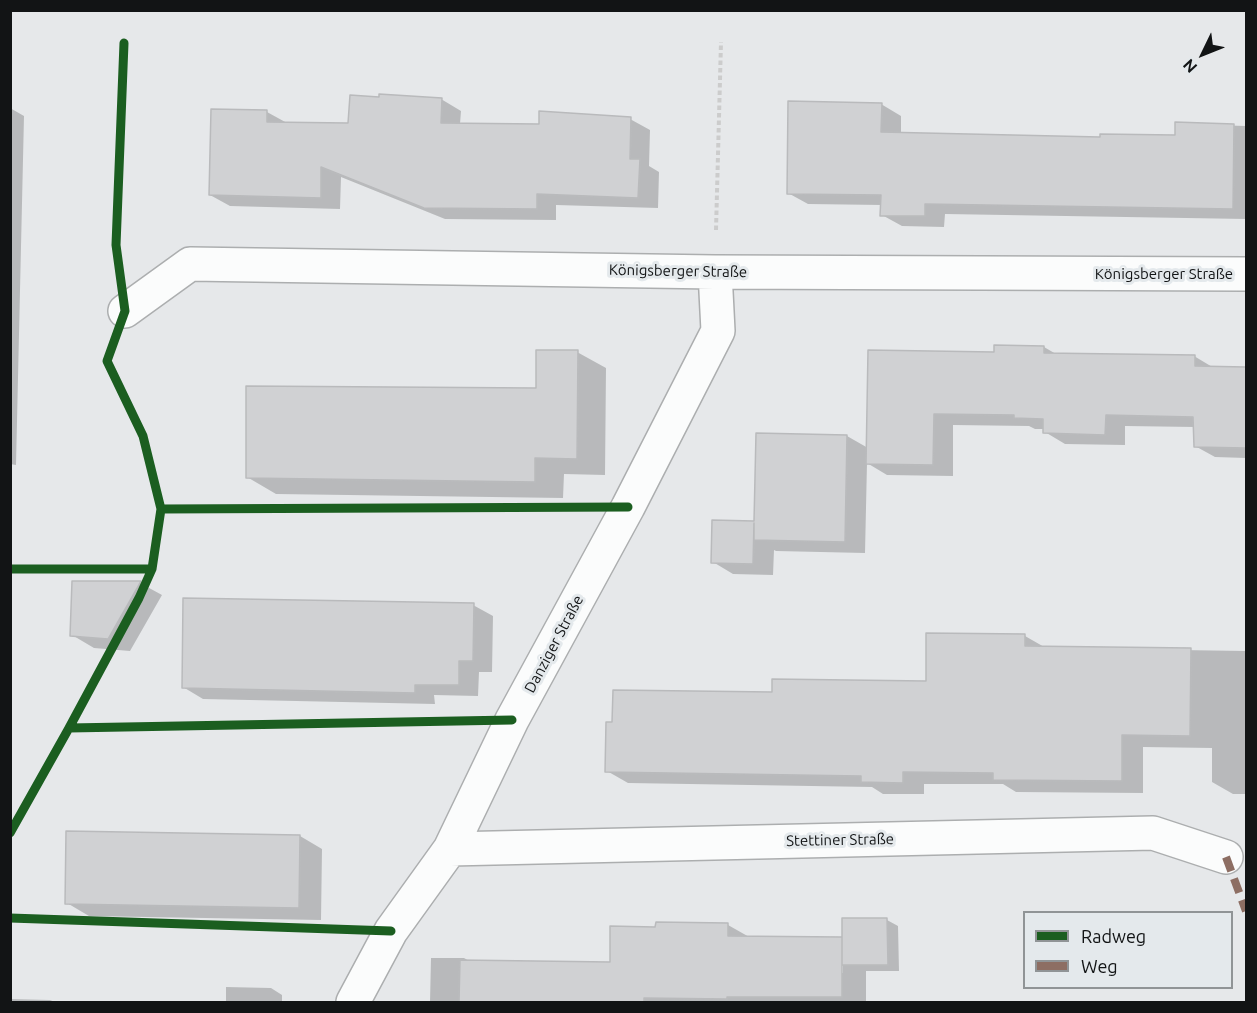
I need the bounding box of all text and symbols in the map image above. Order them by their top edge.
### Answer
north arrow [1173,24,1233,84]
text: N [1179,56,1200,77]
street label: Königsberger Straße [609,261,747,281]
street label: Königsberger Straße [1095,265,1233,283]
street label: Danziger Straße [521,592,587,696]
street label: Stettiner Straße [786,830,894,850]
legend [1023,911,1233,989]
text: Radweg [1081,926,1146,946]
text: Weg [1081,956,1118,976]

